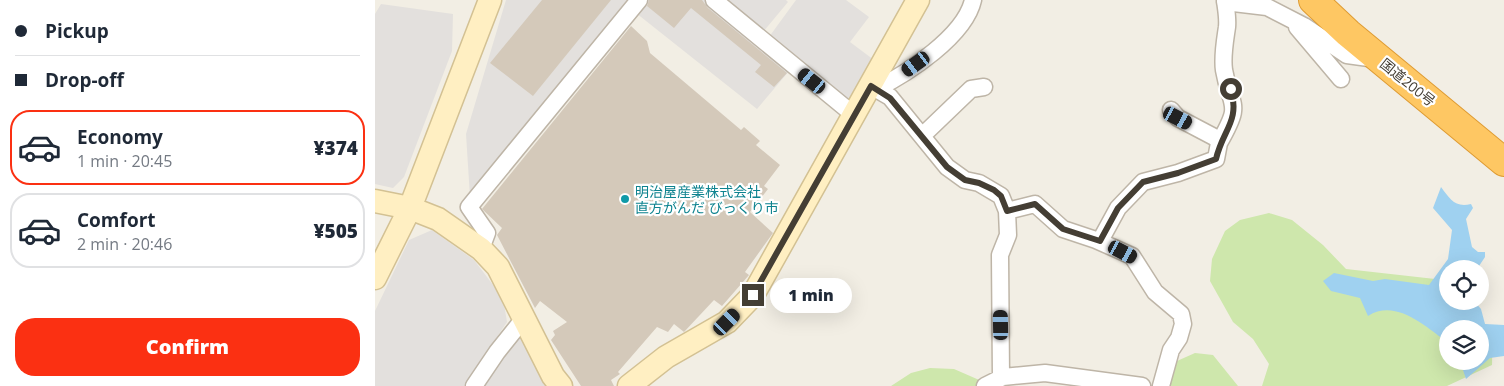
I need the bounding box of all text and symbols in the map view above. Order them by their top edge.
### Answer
text: Pickup [45,18,109,44]
car [899,49,932,79]
street label: 国道200号 [1376,54,1440,110]
car [795,66,828,96]
text: Drop-off [45,67,124,93]
route start [1220,78,1242,100]
car [1161,104,1194,132]
text: Economy [77,124,163,150]
icon: car [17,125,62,170]
text: ¥374 [313,135,358,161]
text: 1 min · 20:45 [77,150,172,172]
place label: 明治屋産業株式会社 直方がんだ びっくり市 [635,182,779,217]
marker: 明治屋産業株式会社 直方がんだ びっくり市 [619,193,631,205]
text: Comfort [77,207,156,233]
icon: car [17,208,62,253]
text: ¥505 [313,218,358,244]
text: 2 min · 20:46 [77,233,172,255]
car [1106,238,1139,266]
map controls [1439,260,1489,370]
button: locate [1439,260,1489,310]
callout: 1 min [771,278,853,312]
route end [742,284,764,306]
text: 1 min [788,284,834,306]
car [711,306,742,338]
car [993,310,1008,340]
button: Confirm [15,318,360,376]
button: layers [1439,320,1489,370]

